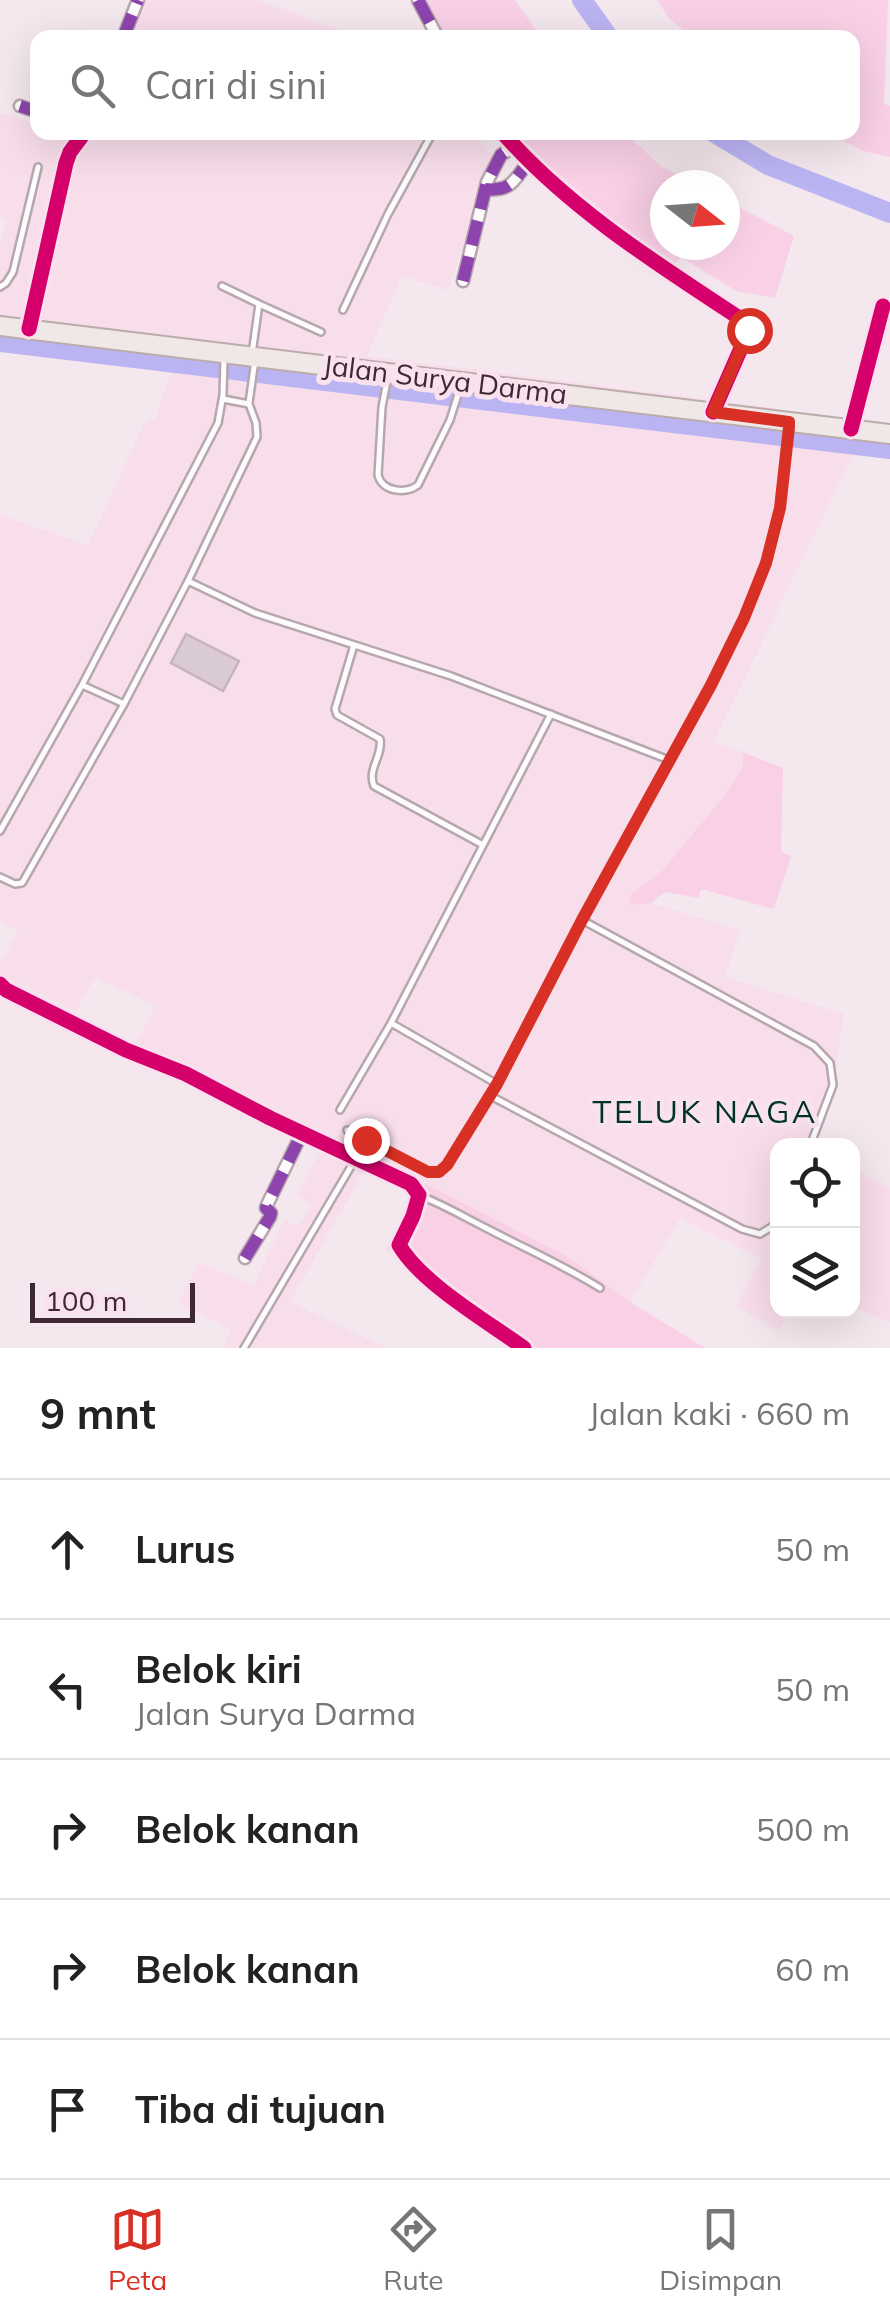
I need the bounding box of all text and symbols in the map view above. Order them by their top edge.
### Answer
search box [30,30,860,140]
icon: search [65,58,120,113]
text: Cari di sini [145,61,327,109]
north arrow [650,170,740,260]
route start [727,308,773,354]
street label: Jalan Surya Darma [321,347,569,411]
district label: TELUK NAGA [592,1091,818,1131]
route end [344,1118,390,1164]
map controls [770,1138,860,1318]
button: locate [770,1138,860,1228]
button: layers [770,1228,860,1318]
scale bar [30,1278,195,1322]
text: 100 m [45,1283,127,1318]
text: 9 mnt [40,1387,156,1440]
text: Jalan kaki · 660 m [589,1393,850,1433]
icon: ahead [40,1522,95,1577]
text: Lurus [135,1525,235,1573]
text: 50 m [775,1529,850,1569]
text: Belok kiri [135,1645,302,1693]
icon: left [40,1662,95,1717]
text: 50 m [775,1669,850,1709]
text: Jalan Surya Darma [135,1693,416,1733]
icon: right [40,1802,95,1857]
text: Belok kanan [135,1805,360,1853]
text: 500 m [756,1809,850,1849]
icon: right [40,1942,95,1997]
text: Belok kanan [135,1945,360,1993]
text: 60 m [775,1949,850,1989]
icon: arrive [40,2082,95,2137]
text: Tiba di tujuan [135,2085,386,2133]
tab: Peta [108,2202,167,2297]
tab: Rute [383,2202,444,2297]
tab: Disimpan [659,2202,782,2297]

